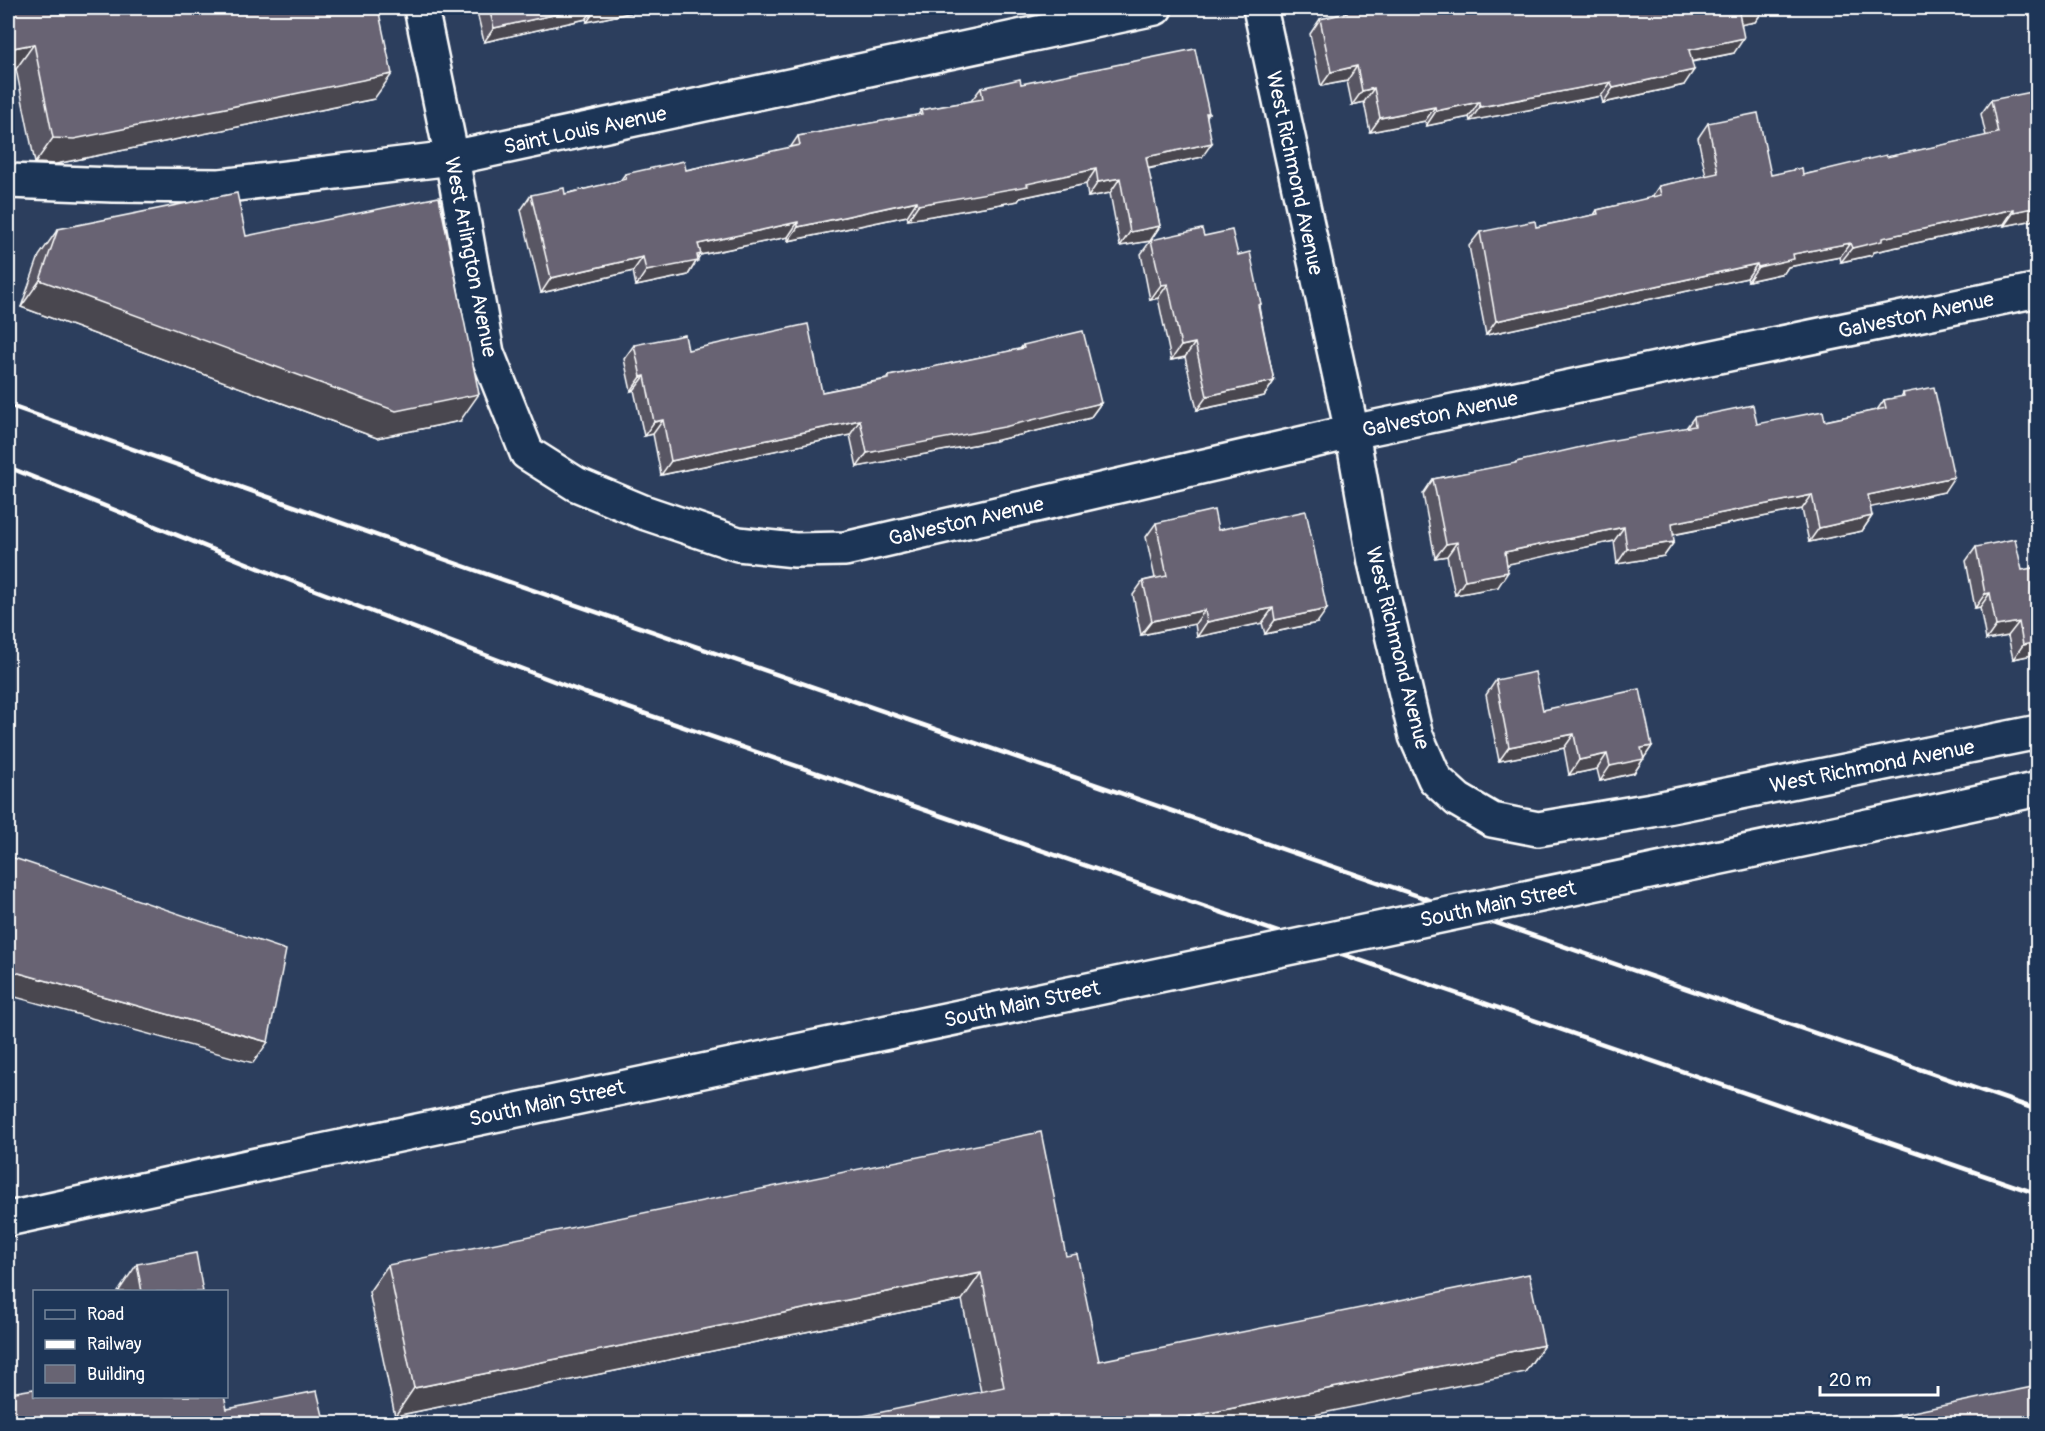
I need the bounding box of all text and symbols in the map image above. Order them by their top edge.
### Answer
street label: West Richmond Avenue [1260,69,1329,278]
street label: Saint Louis Avenue [501,100,670,161]
street label: West Arlington Avenue [438,155,503,360]
street label: Galveston Avenue [1836,286,1997,345]
street label: Galveston Avenue [1360,385,1521,444]
street label: Galveston Avenue [886,490,1047,552]
street label: West Richmond Avenue [1359,544,1436,753]
street label: West Richmond Avenue [1767,733,1977,800]
street label: South Main Street [1418,875,1579,934]
street label: South Main Street [942,975,1103,1034]
street label: South Main Street [467,1074,628,1133]
legend [33,1290,228,1398]
text: Road [87,1303,124,1326]
text: Railway [87,1333,142,1356]
scale bar [1820,1359,1938,1397]
text: Building [87,1363,145,1386]
text: 20 m [1829,1369,1871,1392]

